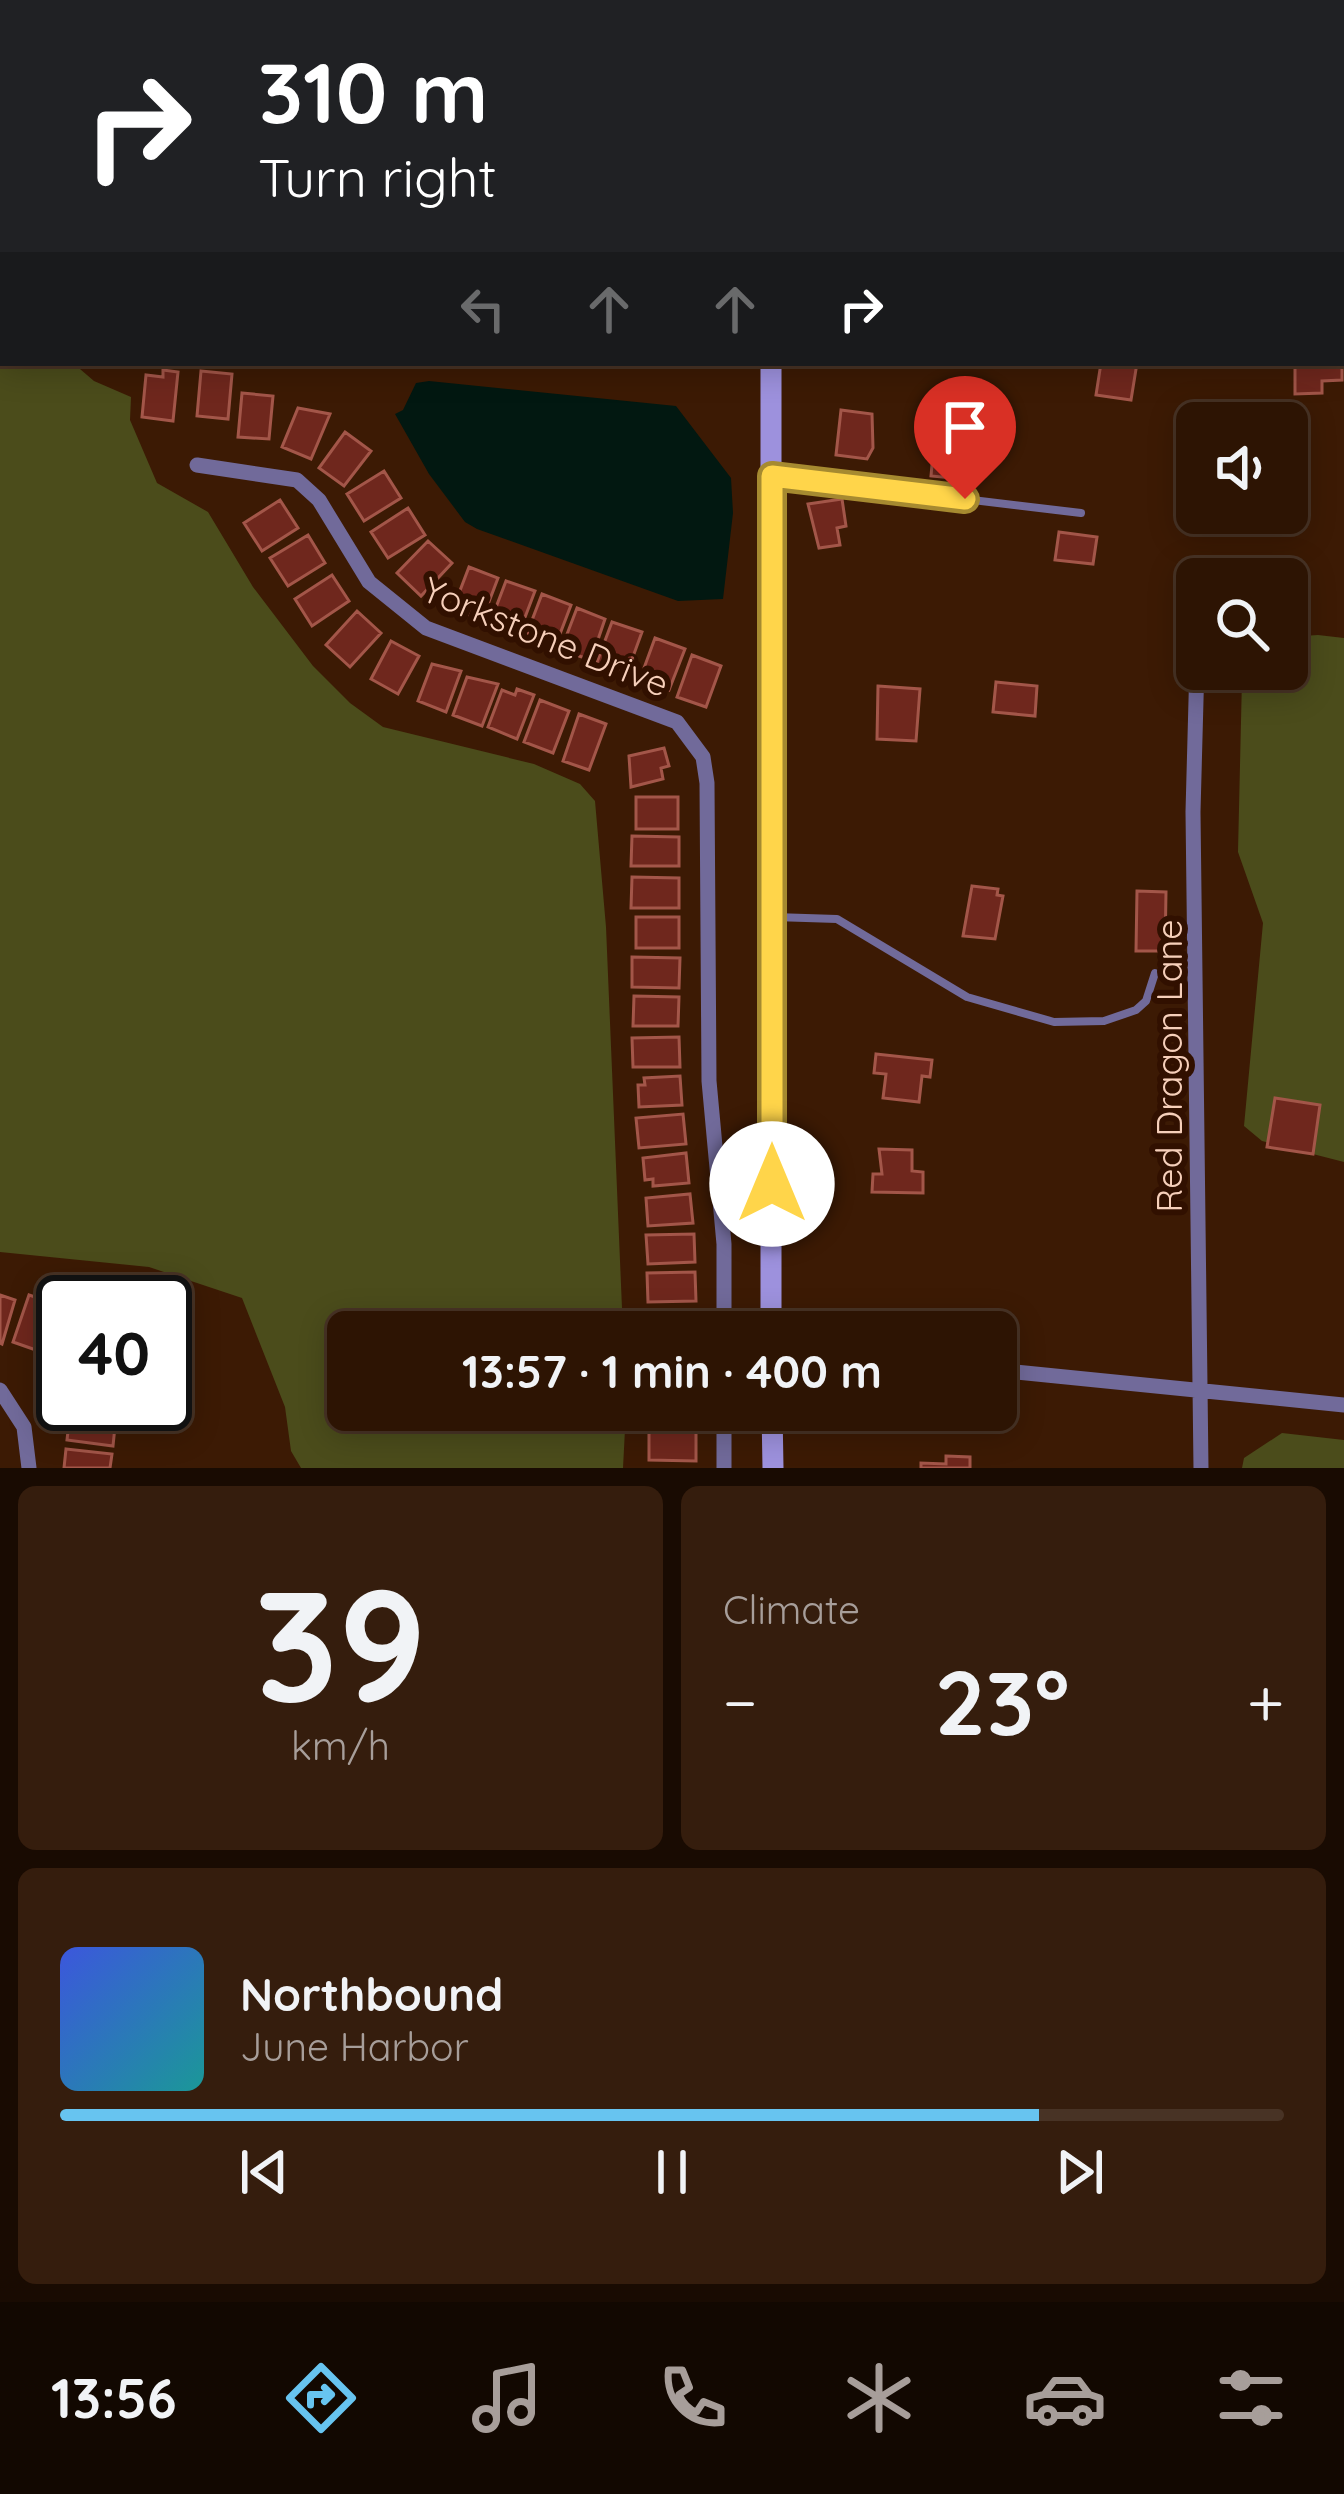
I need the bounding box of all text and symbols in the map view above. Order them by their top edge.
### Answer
text: 310 m [258,39,488,144]
icon: right [60,48,216,204]
text: Turn right [258,143,497,211]
icon: left [450,276,516,342]
icon: ahead [576,276,642,342]
icon: ahead [702,276,768,342]
icon: right [828,276,894,342]
pin [914,376,1016,499]
icon: arrive [932,394,998,460]
map controls [1176,402,1308,690]
button: sound [1176,402,1308,534]
button: search [1176,558,1308,690]
street label: Yorkstone Drive [416,566,676,706]
street label: Red Dragon Lane [1146,919,1191,1213]
position arrow [709,1121,835,1247]
speed limit sign: 40 [36,1275,192,1431]
text: 13:57 · 1 min · 400 m [462,1343,882,1399]
text: 39 [254,1545,427,1740]
text: Climate [723,1585,860,1634]
text: 23° [935,1645,1070,1758]
text: − [723,1660,757,1743]
text: + [1247,1660,1284,1743]
text: km/h [291,1721,390,1770]
text: Northbound [240,1966,503,2022]
text: June Harbor [240,2022,469,2071]
icon: previous [231,2139,297,2205]
icon: pause [639,2139,705,2205]
icon: next [1047,2139,1113,2205]
icon: directions [279,2356,363,2440]
icon: music [465,2356,549,2440]
icon: phone [651,2356,735,2440]
icon: climate [837,2356,921,2440]
icon: car [1023,2356,1107,2440]
icon: filters [1209,2356,1293,2440]
text: 13:56 [51,2364,177,2432]

